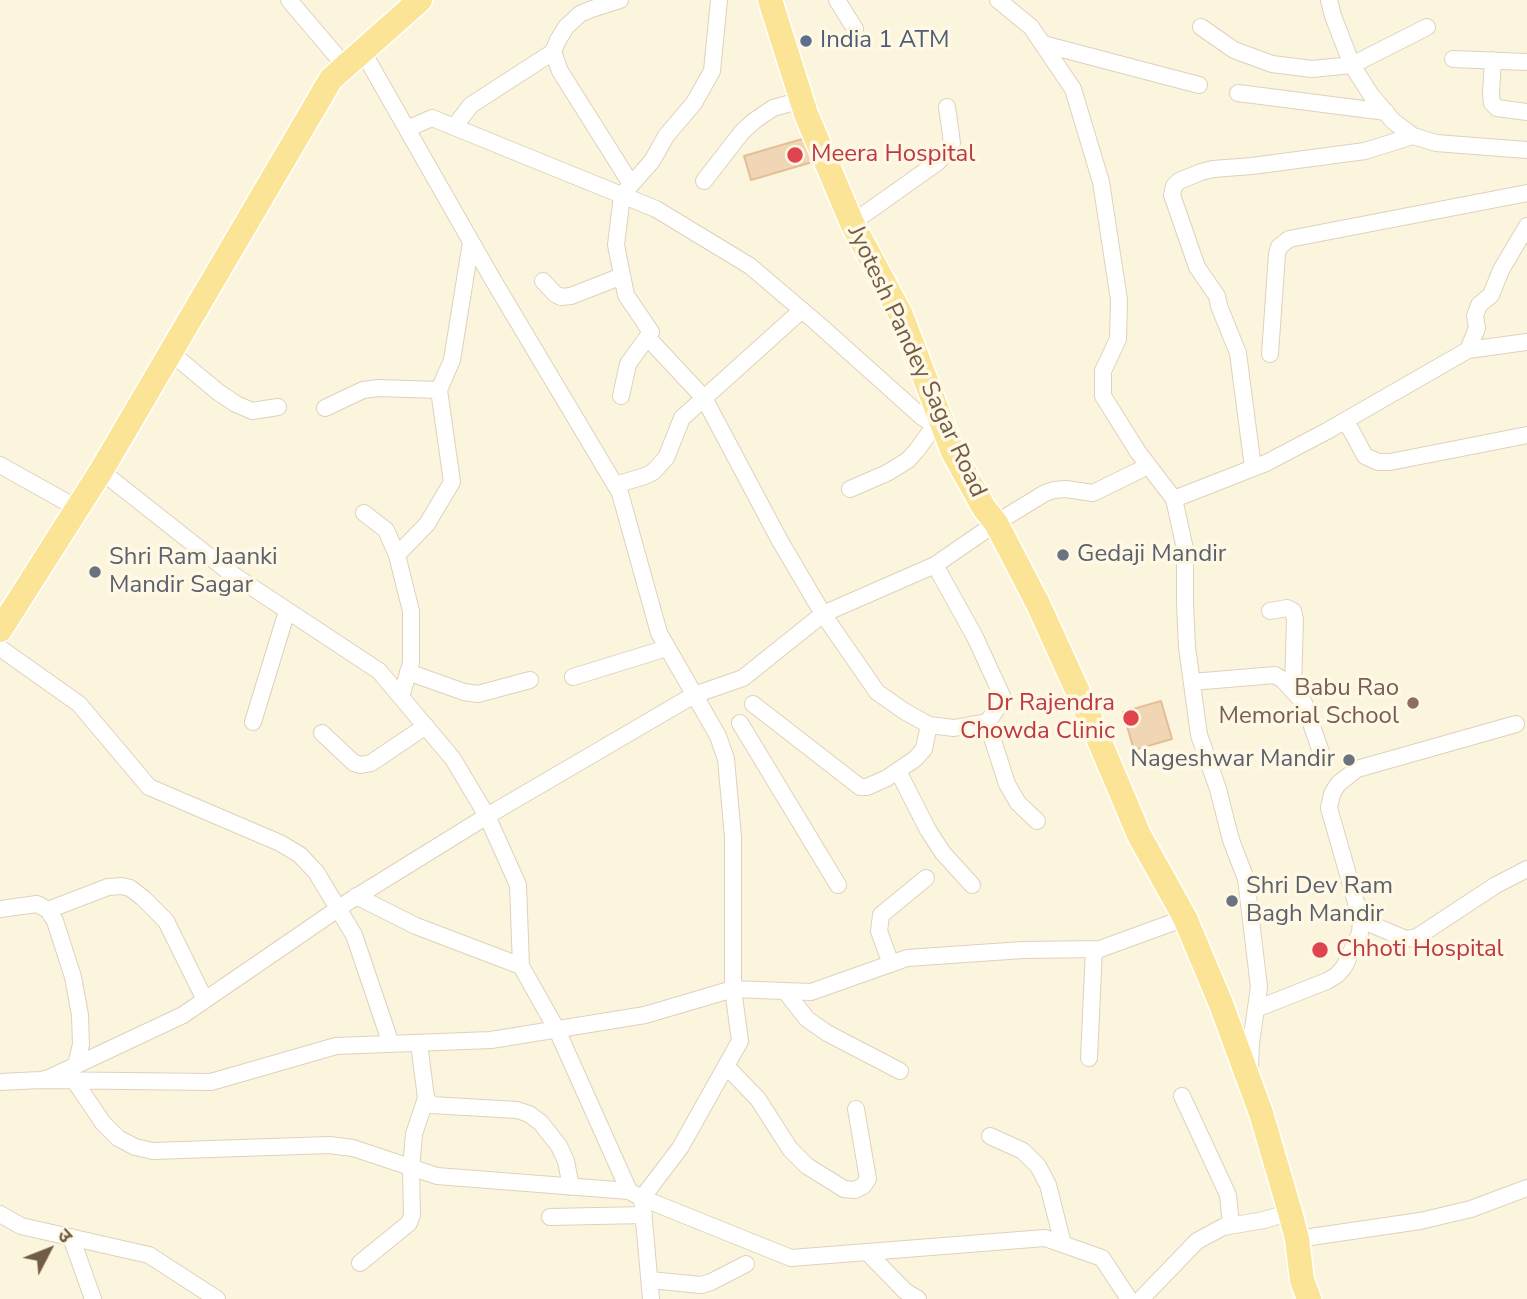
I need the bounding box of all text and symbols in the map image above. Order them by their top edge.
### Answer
place label: India 1 ATM [820,27,949,55]
marker: India 1 ATM [798,33,814,49]
place label: Meera Hospital [811,141,975,169]
marker: Meera Hospital [785,145,805,165]
street label: Jyotesh Pandey Sagar Road [840,222,992,502]
place label: Gedaji Mandir [1077,541,1226,569]
place label: Shri Ram Jaanki Mandir Sagar [109,544,278,600]
marker: Gedaji Mandir [1055,547,1071,563]
marker: Shri Ram Jaanki Mandir Sagar [87,564,103,580]
place label: Babu Rao Memorial School [1218,675,1399,731]
place label: Dr Rajendra Chowda Clinic [960,690,1115,746]
marker: Babu Rao Memorial School [1405,695,1421,711]
marker: Dr Rajendra Chowda Clinic [1121,708,1141,728]
place label: Nageshwar Mandir [1130,746,1335,774]
marker: Nageshwar Mandir [1341,752,1357,768]
place label: Shri Dev Ram Bagh Mandir [1246,873,1393,929]
marker: Shri Dev Ram Bagh Mandir [1224,893,1240,909]
place label: Chhoti Hospital [1336,936,1504,964]
marker: Chhoti Hospital [1310,940,1330,960]
north arrow [14,1215,84,1285]
text: उ [51,1223,78,1249]

